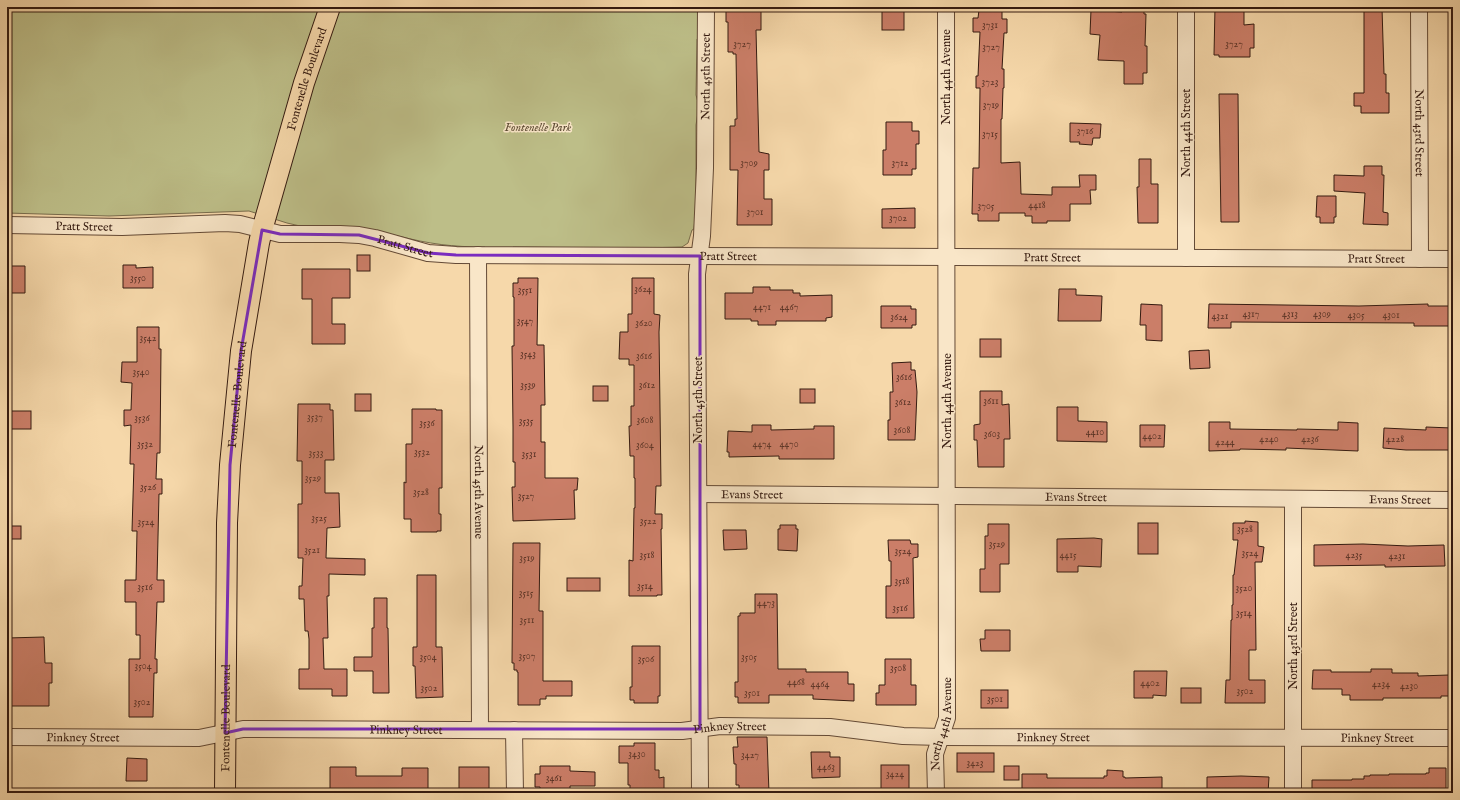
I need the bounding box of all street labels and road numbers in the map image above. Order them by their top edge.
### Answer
street label: Fontenelle Boulevard [283,25,330,132]
street label: North 44th Avenue [939,29,954,125]
street label: North 45th Street [698,33,713,120]
street label: North 44th Street [1179,89,1194,177]
street label: North 43rd Street [1412,89,1427,177]
street label: Pratt Street [55,218,113,234]
street label: Pratt Street [376,232,433,261]
street label: Pratt Street [700,248,757,264]
street label: Pratt Street [1024,250,1081,265]
street label: Pratt Street [1348,251,1405,266]
street label: Fontenelle Boulevard [224,339,250,448]
street label: North 44th Avenue [940,353,955,449]
street label: North 45th Street [691,356,706,444]
street label: North 45th Avenue [471,445,487,540]
street label: Evans Street [721,487,783,502]
street label: Evans Street [1045,489,1107,505]
street label: Evans Street [1369,492,1431,507]
street label: North 43rd Street [1286,602,1301,690]
street label: Fontenelle Boulevard [218,664,233,772]
street label: North 44th Avenue [927,677,955,771]
street label: Pinkney Street [692,718,766,737]
street label: Pinkney Street [369,722,443,737]
street label: Pinkney Street [46,730,120,745]
street label: Pinkney Street [1017,730,1090,745]
street label: Pinkney Street [1341,730,1414,745]

